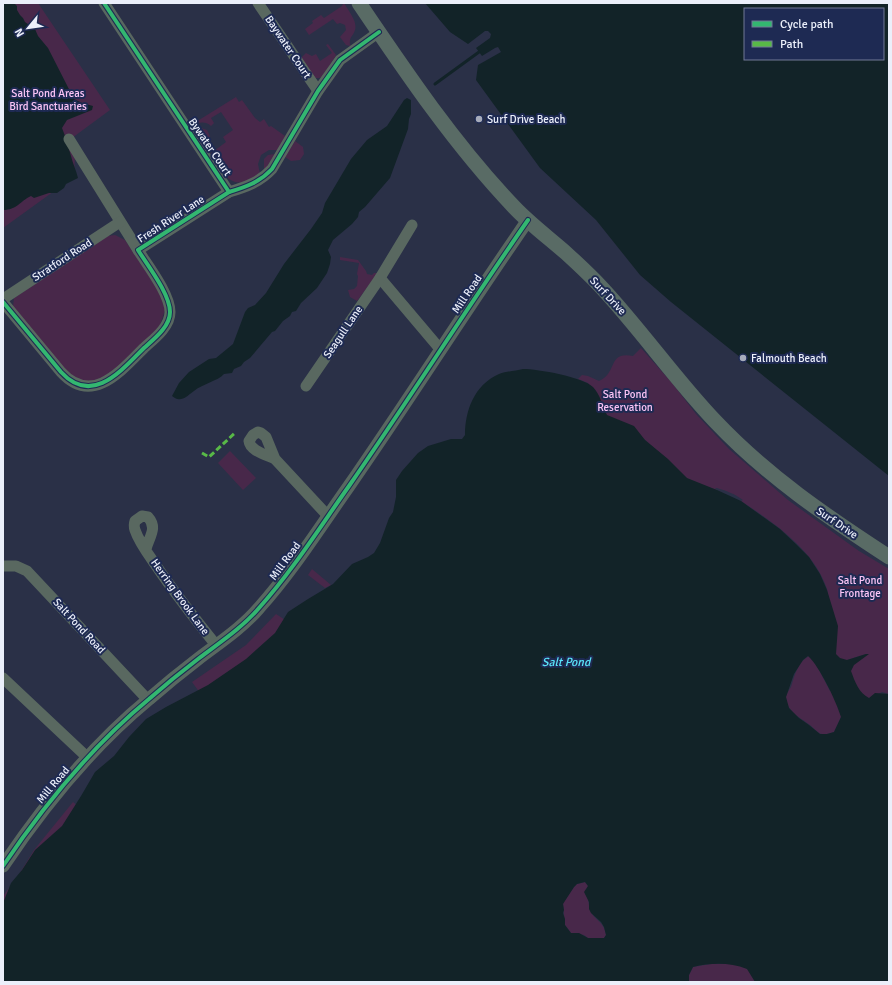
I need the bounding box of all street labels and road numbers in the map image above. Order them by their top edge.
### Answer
street label: Baywater Court [262,13,314,81]
street label: Bywater Court [186,116,234,179]
street label: Fresh River Lane [135,193,207,245]
street label: Stratford Road [30,236,94,284]
street label: Mill Road [449,272,485,316]
street label: Surf Drive [587,274,629,318]
street label: Seagull Lane [321,303,365,361]
street label: Surf Drive [814,504,860,542]
street label: Mill Road [267,539,303,583]
street label: Herring Brook Lane [148,556,212,638]
street label: Salt Pond Road [50,596,108,656]
street label: Mill Road [34,764,72,806]

